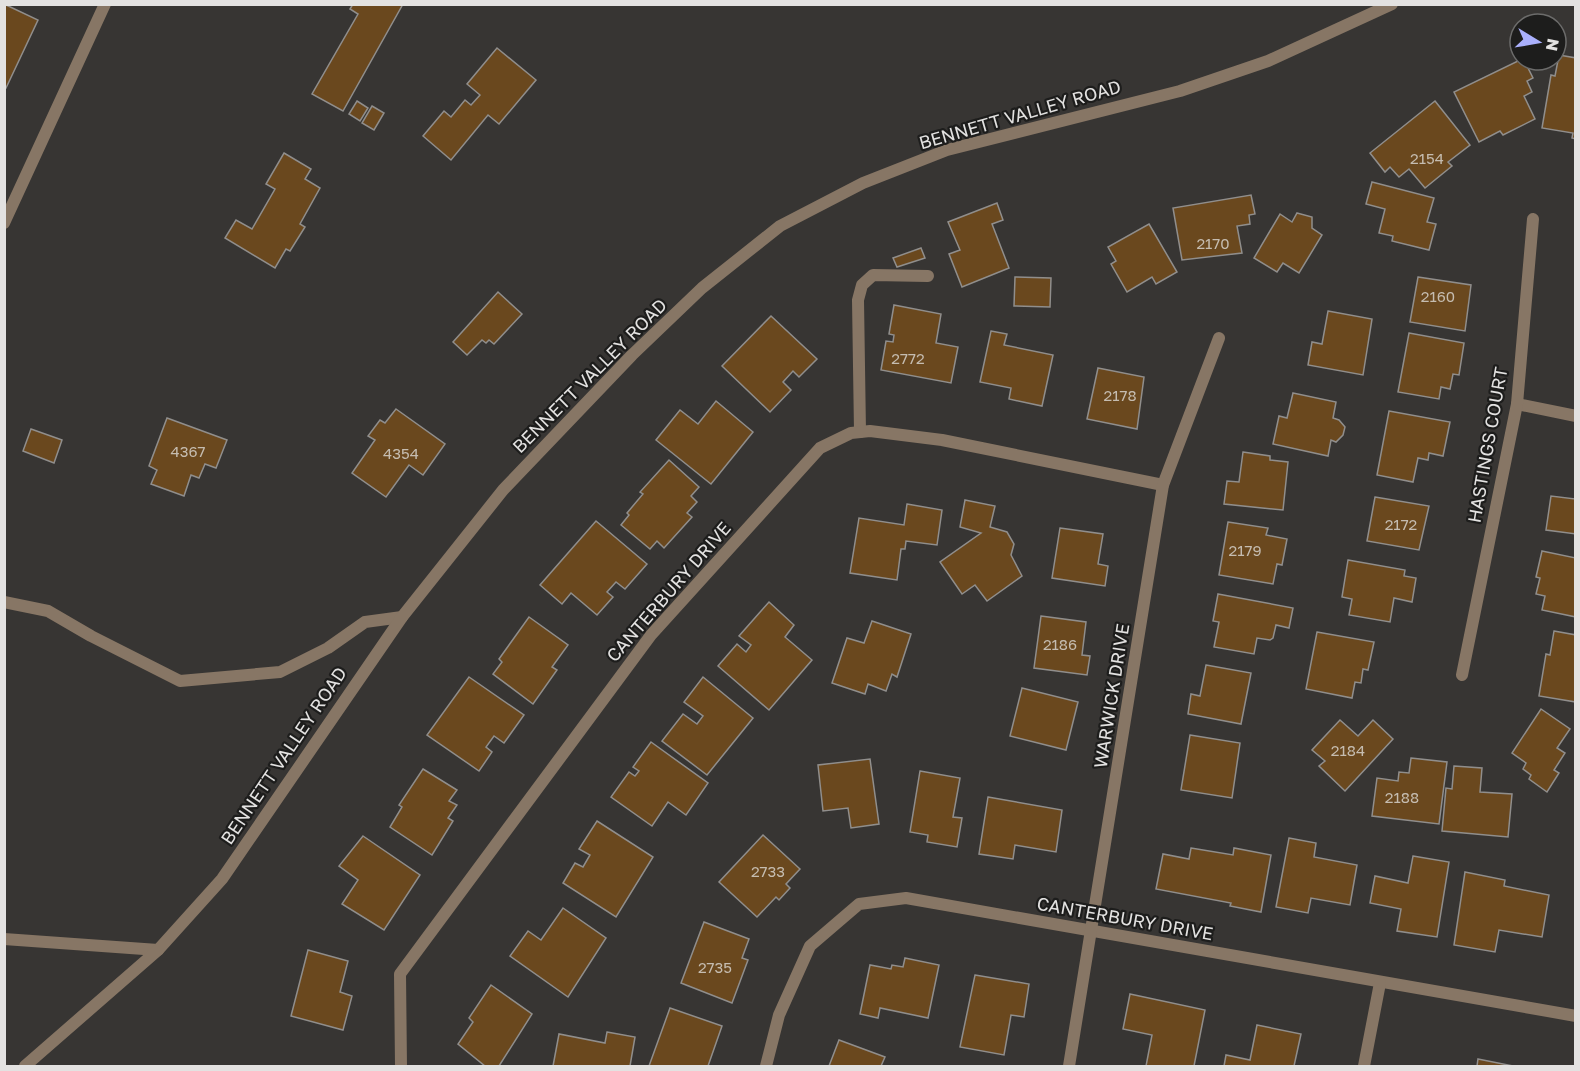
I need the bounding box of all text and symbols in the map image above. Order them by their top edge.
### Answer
north arrow [1508,12,1568,72]
text: N [1542,37,1564,53]
street label: BENNETT VALLEY ROAD [916,75,1123,153]
house number: 2154 [1410,149,1444,167]
house number: 2170 [1196,234,1230,252]
house number: 2160 [1421,287,1455,305]
street label: BENNETT VALLEY ROAD [508,294,671,457]
house number: 2772 [891,349,925,367]
street label: HASTINGS COURT [1462,365,1512,525]
house number: 2178 [1103,386,1137,404]
house number: 4367 [171,442,206,460]
house number: 4354 [383,444,419,462]
house number: 2172 [1385,515,1417,533]
street label: CANTERBURY DRIVE [601,517,735,666]
house number: 2179 [1228,541,1262,559]
street label: WARWICK DRIVE [1089,622,1133,770]
house number: 2186 [1043,635,1077,653]
street label: BENNETT VALLEY ROAD [216,663,351,848]
house number: 2184 [1331,741,1365,759]
house number: 2188 [1385,788,1419,806]
house number: 2733 [751,862,785,880]
street label: CANTERBURY DRIVE [1035,892,1215,944]
house number: 2735 [698,958,732,976]

